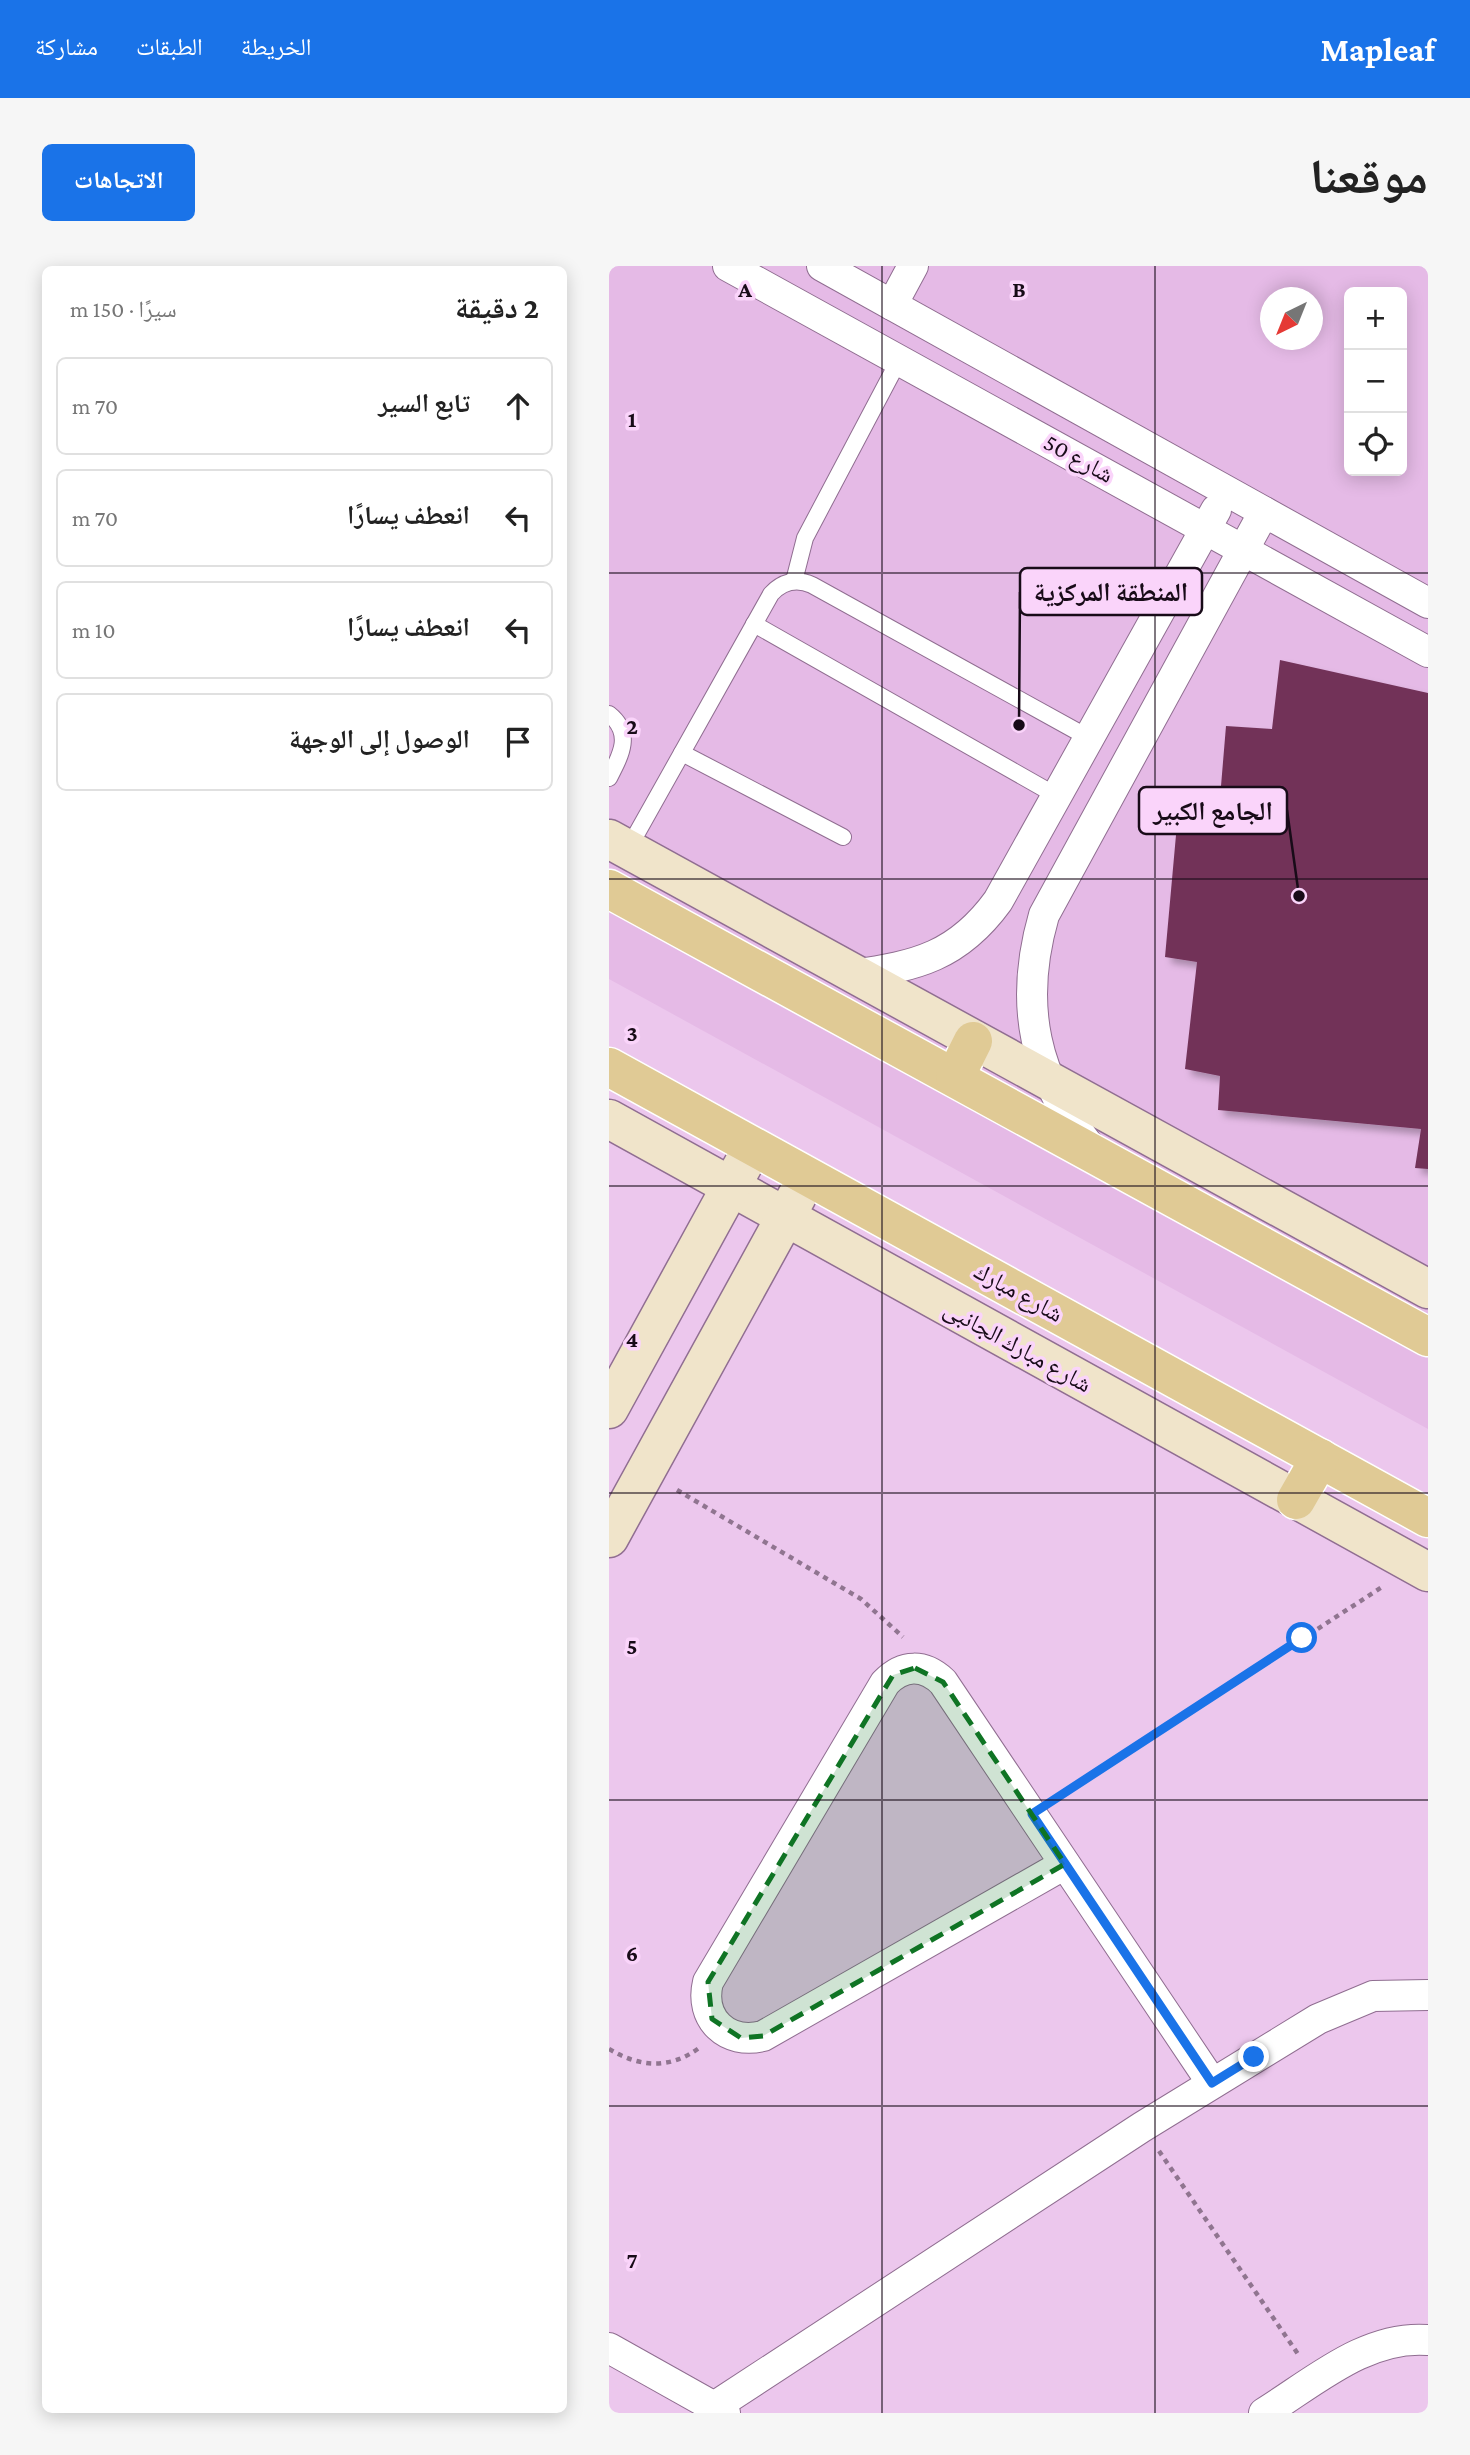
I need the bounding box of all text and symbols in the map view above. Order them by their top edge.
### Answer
text: Mapleaf [1320,31,1435,68]
text: مشاركة [35,33,98,60]
text: الطبقات [136,33,203,60]
text: الخريطة [241,33,311,60]
button: الاتجاهات [42,144,195,221]
text: موقعنا [1310,149,1428,204]
text: A [737,276,752,302]
text: B [1012,276,1026,302]
north arrow [1260,287,1323,350]
map controls [1344,287,1407,476]
button: + [1344,287,1407,350]
text: 2 دقيقة [455,291,539,324]
text: سيرًا · 150 m [70,296,177,322]
button: − [1344,350,1407,413]
icon: ahead [499,387,537,425]
text: تابع السير [378,389,470,418]
text: 70 m [72,393,118,419]
text: 1 [628,406,637,432]
button: locate [1344,413,1407,476]
street label: شارع 50 [1039,428,1118,490]
icon: left [499,499,537,537]
text: انعطف يسارًا [347,501,470,530]
text: 70 m [72,505,118,531]
callout: المنطقة المركزية [1020,568,1202,615]
text: المنطقة المركزية [1034,578,1188,607]
icon: left [499,611,537,649]
text: انعطف يسارًا [347,613,470,642]
text: 10 m [72,617,115,643]
text: 2 [626,713,638,739]
icon: arrive [499,723,537,761]
text: الوصول إلى الوجهة [289,725,470,754]
callout: الجامع الكبير [1139,787,1287,834]
text: الجامع الكبير [1152,797,1273,828]
text: 3 [626,1020,638,1046]
street label: شارع مبارك [969,1257,1068,1329]
street label: شارع مبارك الجانبى [939,1294,1096,1399]
text: 4 [626,1326,638,1352]
route start [1286,1622,1317,1653]
text: 5 [626,1633,638,1659]
text: 6 [626,1940,638,1966]
route end [1238,2041,1269,2072]
text: 7 [626,2247,638,2273]

